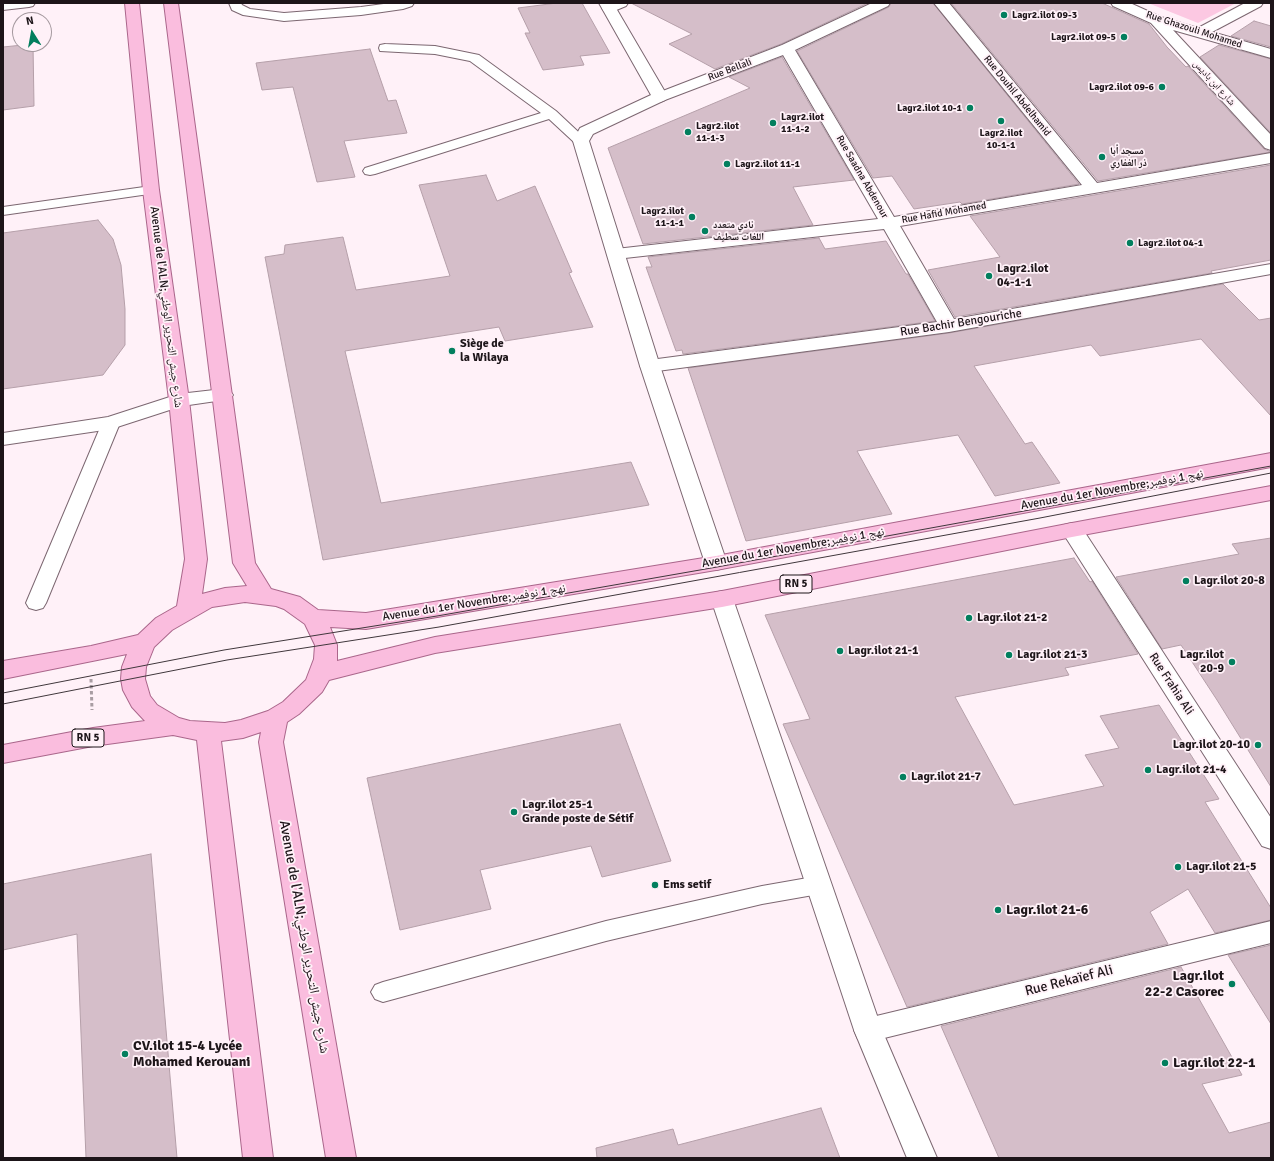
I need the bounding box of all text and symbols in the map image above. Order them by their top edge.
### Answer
place label: Lagr2.ilot 09-3 [1012,9,1077,21]
street label: Rue Ghazouli Mohamed [1144,9,1244,51]
marker: Lagr2.ilot 09-3 [999,10,1009,20]
north arrow [12,12,52,52]
text: N [25,14,35,28]
place label: Lagr2.ilot 09-5 [1051,31,1116,43]
marker: Lagr2.ilot 09-5 [1119,32,1129,42]
street label: Rue Douhil Abdelhamid [981,53,1053,139]
street label: Rue Bellali [706,56,754,84]
street label: شارع ابن باديس [1190,58,1238,108]
place label: Lagr2.ilot 09-6 [1089,81,1154,93]
marker: Lagr2.ilot 09-6 [1157,82,1167,92]
place label: Lagr2.ilot 10-1 [897,102,962,114]
marker: Lagr2.ilot 10-1 [965,103,975,113]
place label: Lagr2.ilot 11-1-2 [781,111,824,134]
marker: Lagr2.ilot 10-1-1 [996,116,1006,126]
marker: Lagr2.ilot 11-1-2 [768,118,778,128]
place label: Lagr2.ilot 11-1-3 [696,120,739,144]
marker: Lagr2.ilot 11-1-3 [683,127,693,137]
place label: Lagr2.ilot 10-1-1 [980,127,1022,150]
street label: Rue Saadna Abdenour [833,133,891,221]
place label: مسجد أبا ذر الغفاري [1110,145,1147,168]
marker: مسجد أبا ذر الغفاري [1097,152,1107,162]
place label: Lagr2.ilot 11-1 [735,158,800,170]
marker: Lagr2.ilot 11-1 [722,159,732,169]
street label: Rue Hafid Mohamed [901,200,987,226]
street label: Avenue de l'ALN;شارع جيش التحرير الوطني [146,205,186,409]
place label: Lagr2.ilot 11-1-1 [641,205,684,228]
marker: Lagr2.ilot 11-1-1 [687,212,697,222]
place label: نادي متعدد اللغات سطيف [713,219,764,242]
marker: نادي متعدد اللغات سطيف [700,226,710,236]
place label: Lagr2.ilot 04-1 [1138,237,1203,249]
marker: Lagr2.ilot 04-1 [1125,238,1135,248]
place label: Lagr2.ilot 04-1-1 [997,262,1048,290]
marker: Lagr2.ilot 04-1-1 [984,271,994,281]
street label: Rue Bachir Bengouriche [899,306,1023,340]
place label: Siège de la Wilaya [460,337,509,365]
marker: Siège de la Wilaya [447,346,457,356]
street label: Avenue du 1er Novembre;نهج 1 نوفمبر [1020,467,1204,513]
street label: Avenue du 1er Novembre;نهج 1 نوفمبر [701,525,885,571]
place label: Lagr.ilot 20-8 [1194,574,1265,588]
road number: RN 5 [780,575,812,593]
marker: Lagr.ilot 20-8 [1181,576,1191,586]
street label: Avenue du 1er Novembre;نهج 1 نوفمبر [381,581,567,625]
place label: Lagr.ilot 21-2 [977,611,1047,625]
marker: Lagr.ilot 21-2 [964,613,974,623]
place label: Lagr.ilot 21-1 [848,644,918,658]
marker: Lagr.ilot 21-1 [835,646,845,656]
place label: Lagr.ilot 21-3 [1017,648,1087,662]
place label: Lagr.ilot 20-9 [1180,648,1224,676]
marker: Lagr.ilot 21-3 [1004,650,1014,660]
street label: Rue Frahia Ali [1146,650,1196,718]
marker: Lagr.ilot 20-9 [1227,657,1237,667]
road number: RN 5 [72,729,104,747]
place label: Lagr.ilot 20-10 [1173,738,1250,752]
marker: Lagr.ilot 20-10 [1253,740,1263,750]
place label: Lagr.ilot 21-4 [1156,763,1226,777]
marker: Lagr.ilot 21-4 [1143,765,1153,775]
place label: Lagr.ilot 21-7 [911,770,981,784]
marker: Lagr.ilot 21-7 [898,772,908,782]
place label: Lagr.ilot 25-1 Grande poste de Sétif [522,798,633,826]
marker: Lagr.ilot 25-1 Grande poste de Sétif [509,807,519,817]
street label: Avenue de l'ALN;شارع جيش التحرير الوطني [275,819,333,1055]
place label: Lagr.ilot 21-5 [1186,860,1256,874]
marker: Lagr.ilot 21-5 [1173,862,1183,872]
place label: Ems setif [663,878,711,892]
marker: Ems setif [650,880,660,890]
place label: Lagr.ilot 21-6 [1006,902,1088,918]
marker: Lagr.ilot 21-6 [993,905,1003,915]
street label: Rue Rekaïef Ali [1023,962,1115,1000]
place label: Lagr.ilot 22-2 Casorec [1145,968,1224,1000]
marker: Lagr.ilot 22-2 Casorec [1227,979,1237,989]
place label: CV.ilot 15-4 Lycée Mohamed Kerouani [133,1038,250,1070]
marker: CV.ilot 15-4 Lycée Mohamed Kerouani [120,1049,130,1059]
place label: Lagr.ilot 22-1 [1173,1055,1256,1071]
marker: Lagr.ilot 22-1 [1160,1058,1170,1068]

